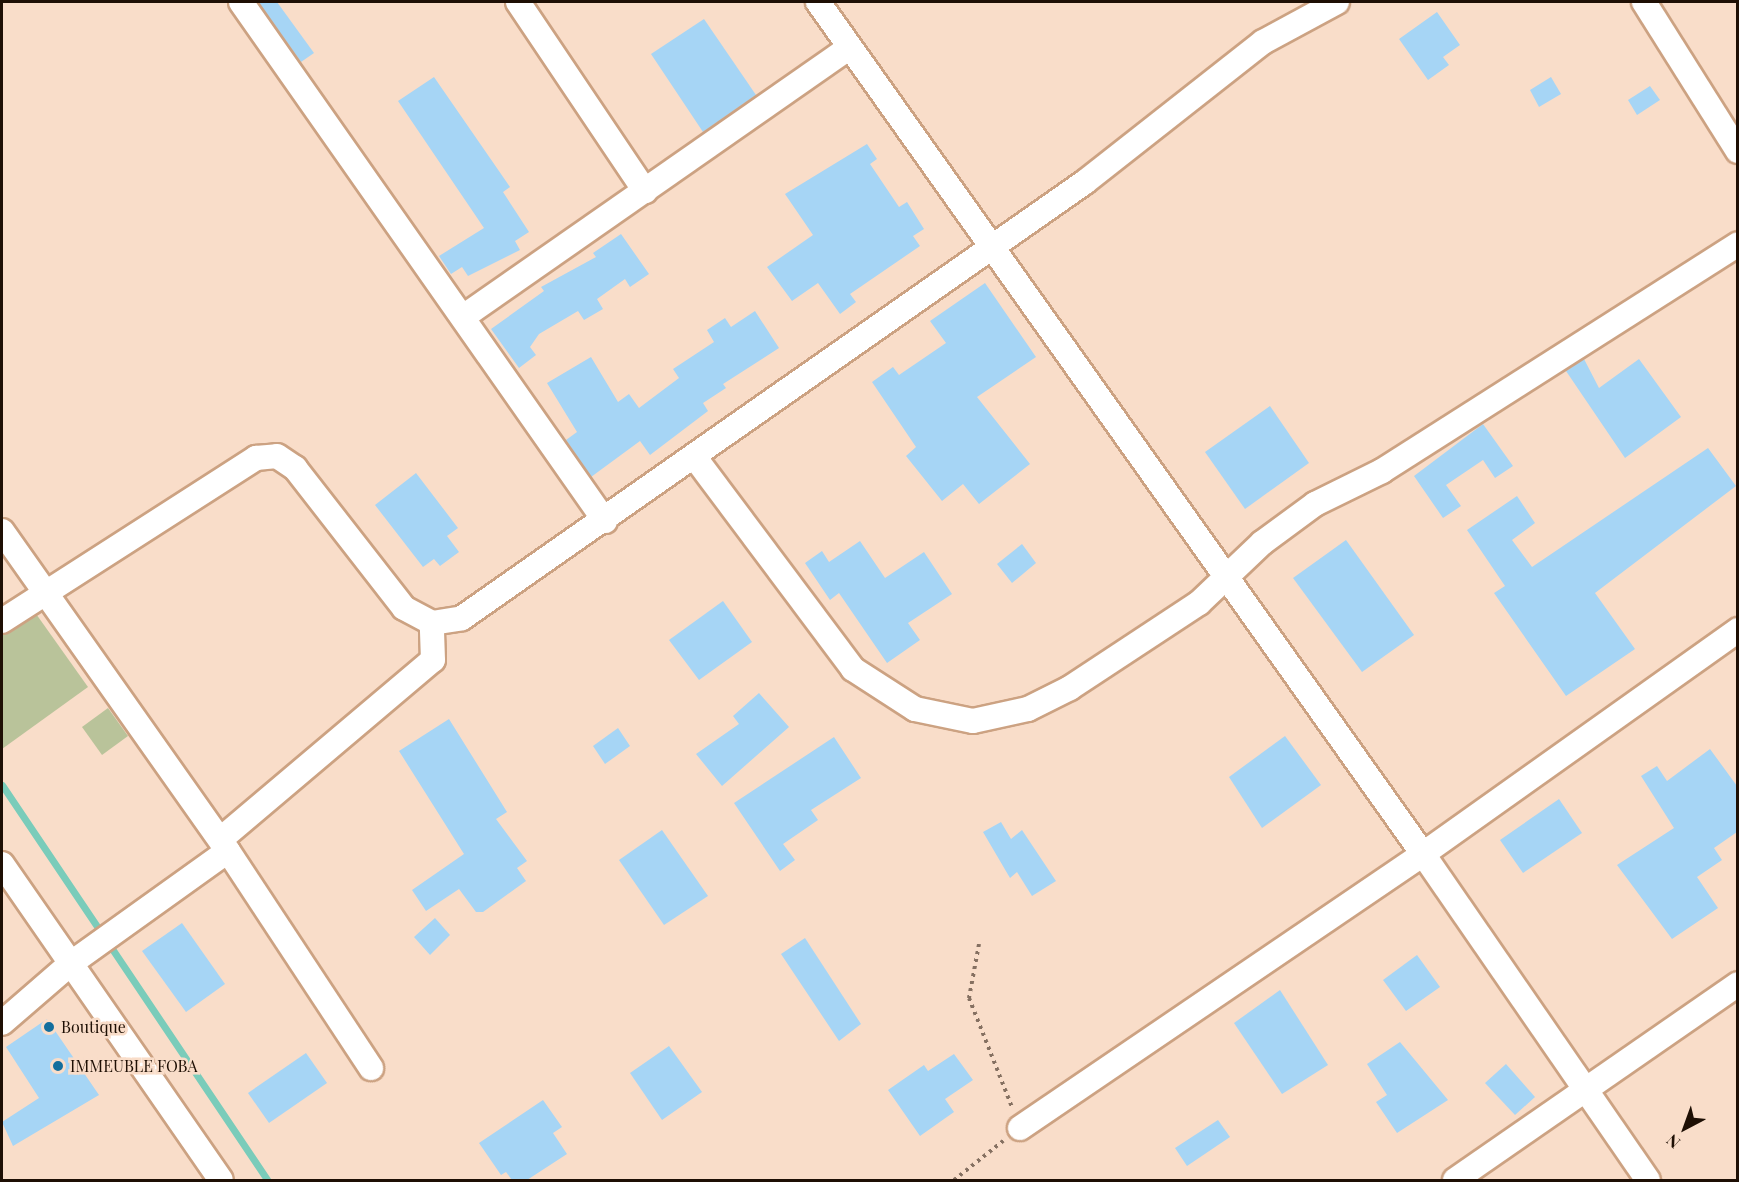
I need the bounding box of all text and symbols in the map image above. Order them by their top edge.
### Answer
place label: Boutique [61,1017,126,1037]
marker: Boutique [42,1020,56,1034]
place label: IMMEUBLE FOBA [70,1056,198,1076]
marker: IMMEUBLE FOBA [51,1059,65,1073]
north arrow [1655,1098,1715,1158]
text: N [1662,1130,1684,1154]

